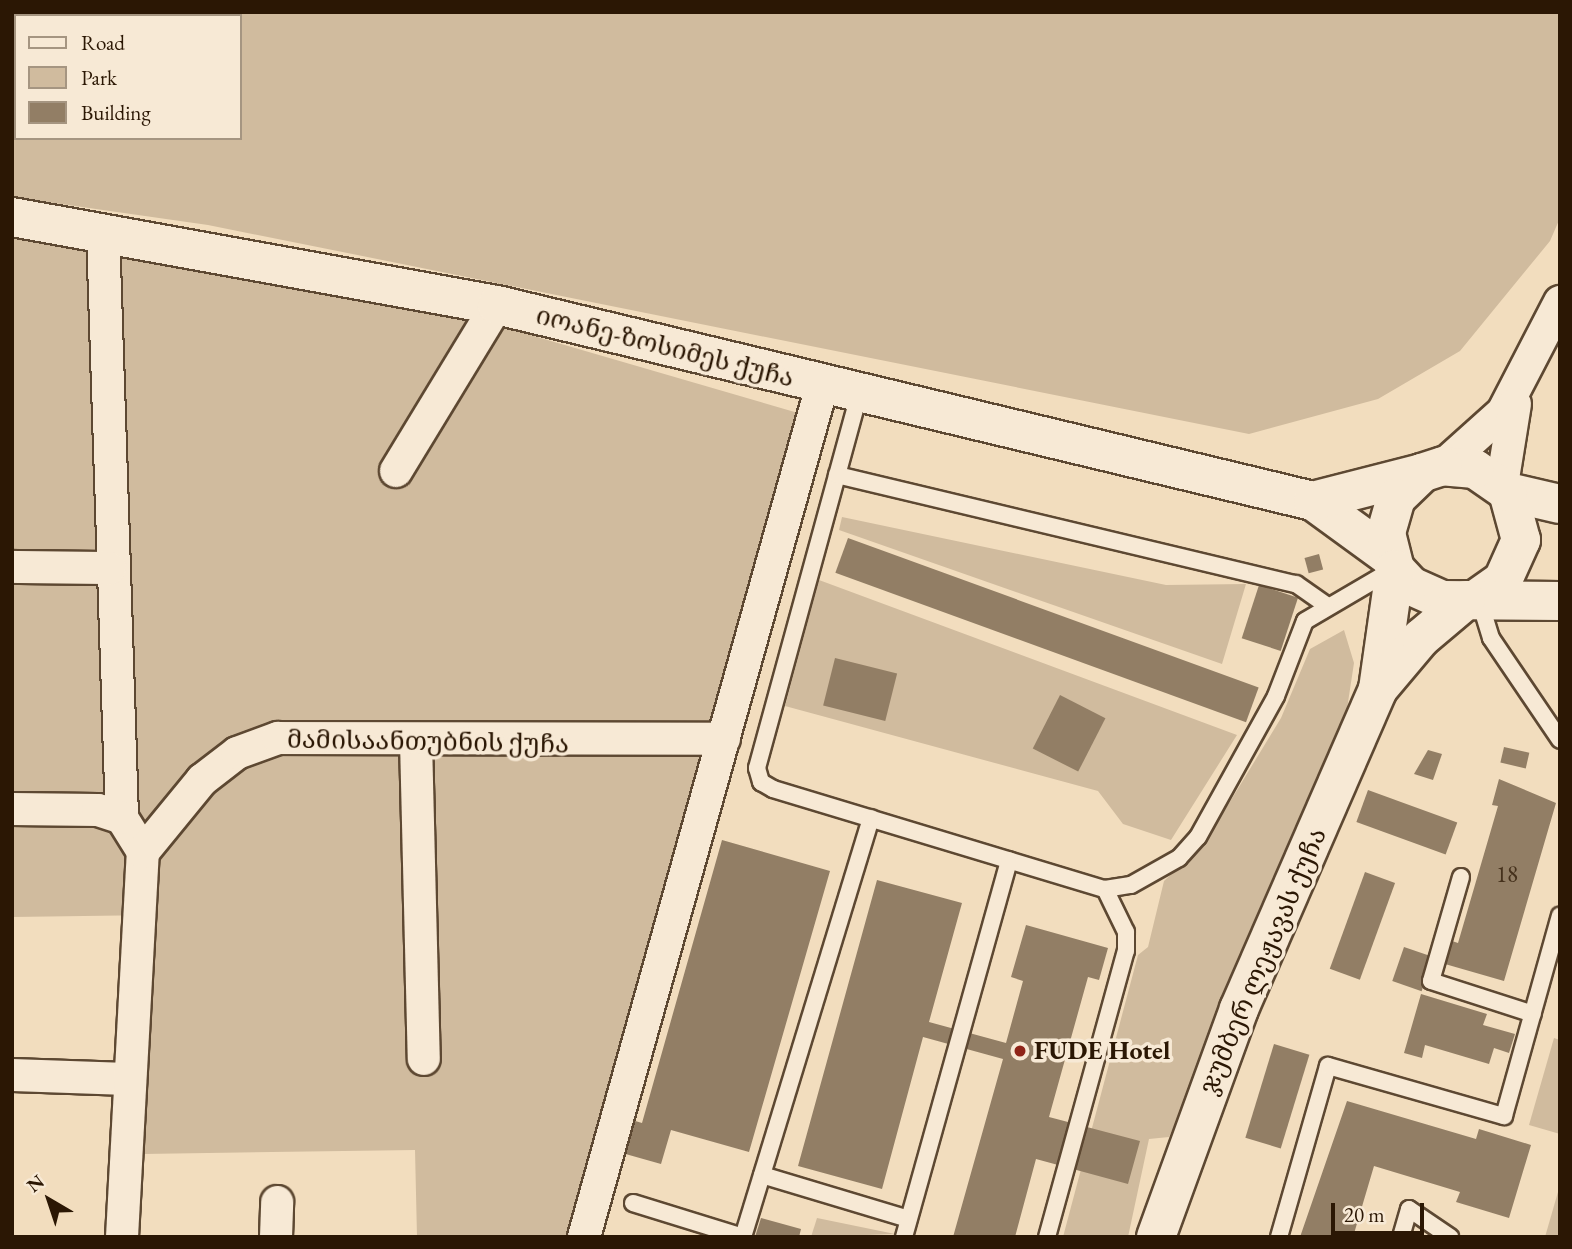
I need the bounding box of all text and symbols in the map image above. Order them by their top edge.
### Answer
legend [14,14,242,140]
text: Road [81,29,125,56]
text: Park [81,64,117,91]
text: Building [81,99,151,126]
street label: იოანე-ზოსიმეს ქუჩა [533,300,797,394]
street label: მამისაანთუბნის ქუჩა [287,724,569,760]
street label: ჯუმბერ ლეჟავას ქუჩა [1193,823,1333,1099]
house number: 18 [1496,860,1518,888]
place label: FUDE Hotel [1034,1035,1170,1067]
marker: FUDE Hotel [1012,1043,1028,1059]
north arrow [14,1165,84,1235]
text: N [22,1169,49,1198]
scale bar [1334,1190,1427,1234]
text: 20 m [1344,1201,1385,1228]

